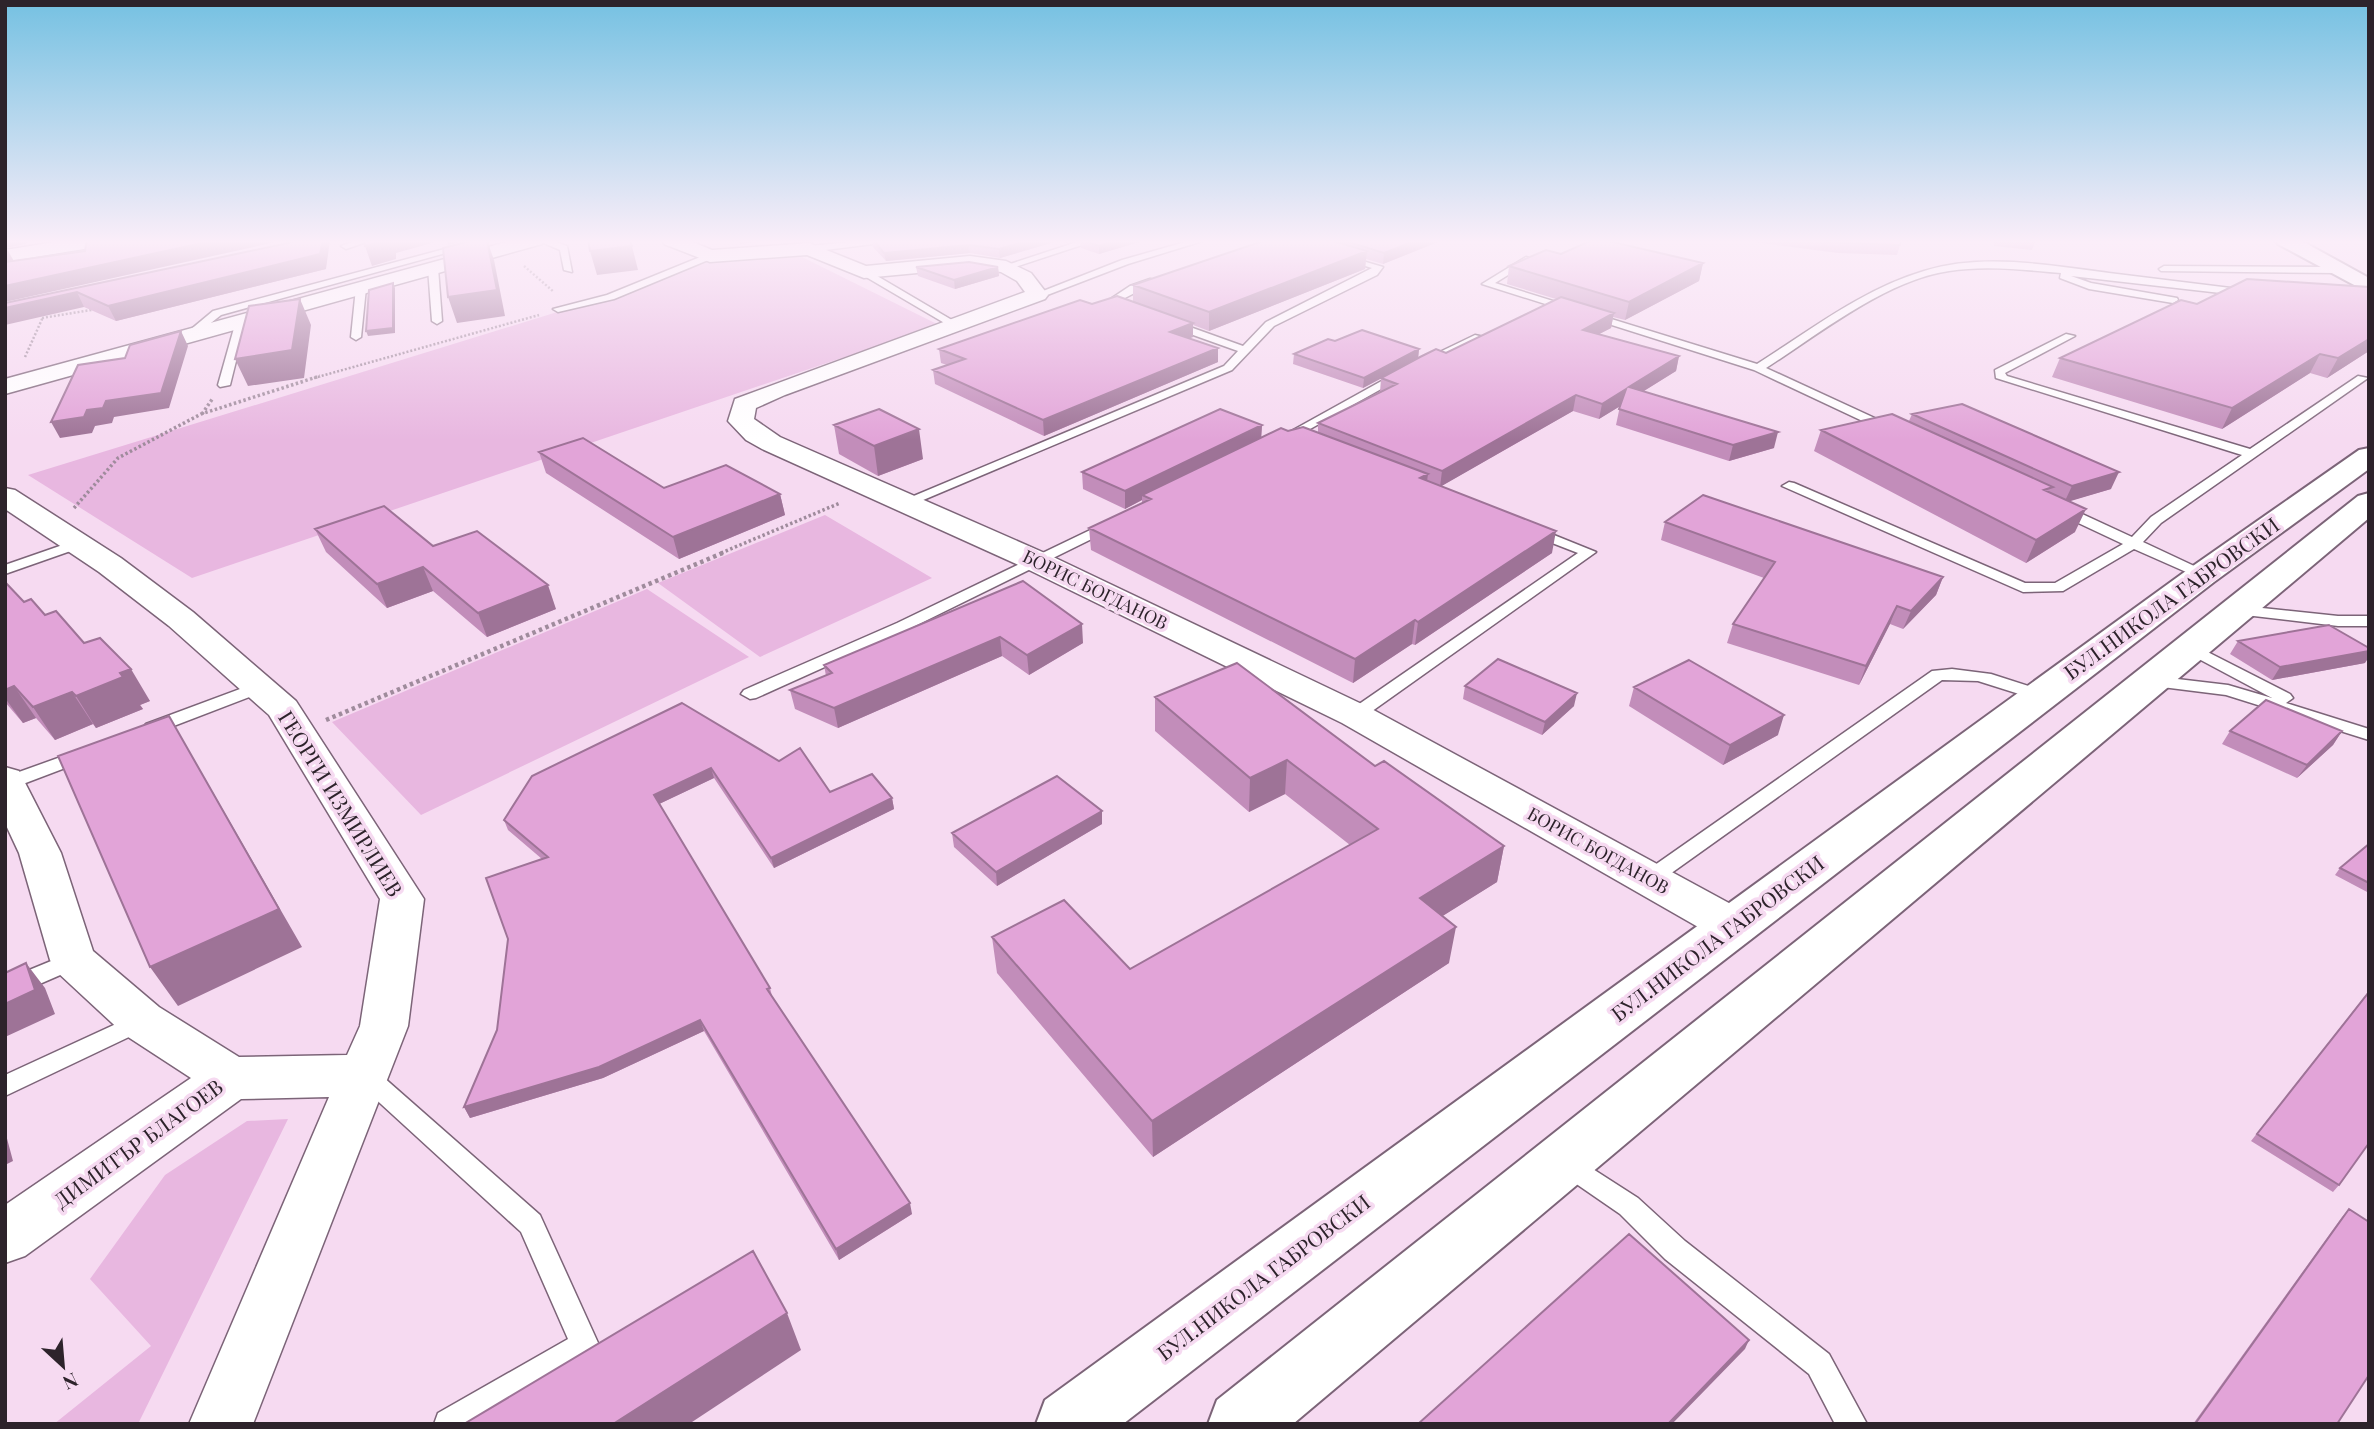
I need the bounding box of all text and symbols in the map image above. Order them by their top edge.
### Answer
street label: БУЛ.НИКОЛА ГАБРОВСКИ [2057,510,2284,685]
street label: БОРИС БОГДАНОВ [1019,544,1172,635]
street label: ГЕОРГИ ИЗМИРЛИЕВ [273,705,410,901]
street label: БОРИС БОГДАНОВ [1523,801,1674,899]
street label: БУЛ.НИКОЛА ГАБРОВСКИ [1605,848,1829,1027]
street label: ДИМИТЪР БЛАГОЕВ [48,1072,228,1213]
street label: БУЛ.НИКОЛА ГАБРОВСКИ [1151,1187,1375,1366]
north arrow [28,1331,98,1401]
text: N [59,1367,83,1397]

